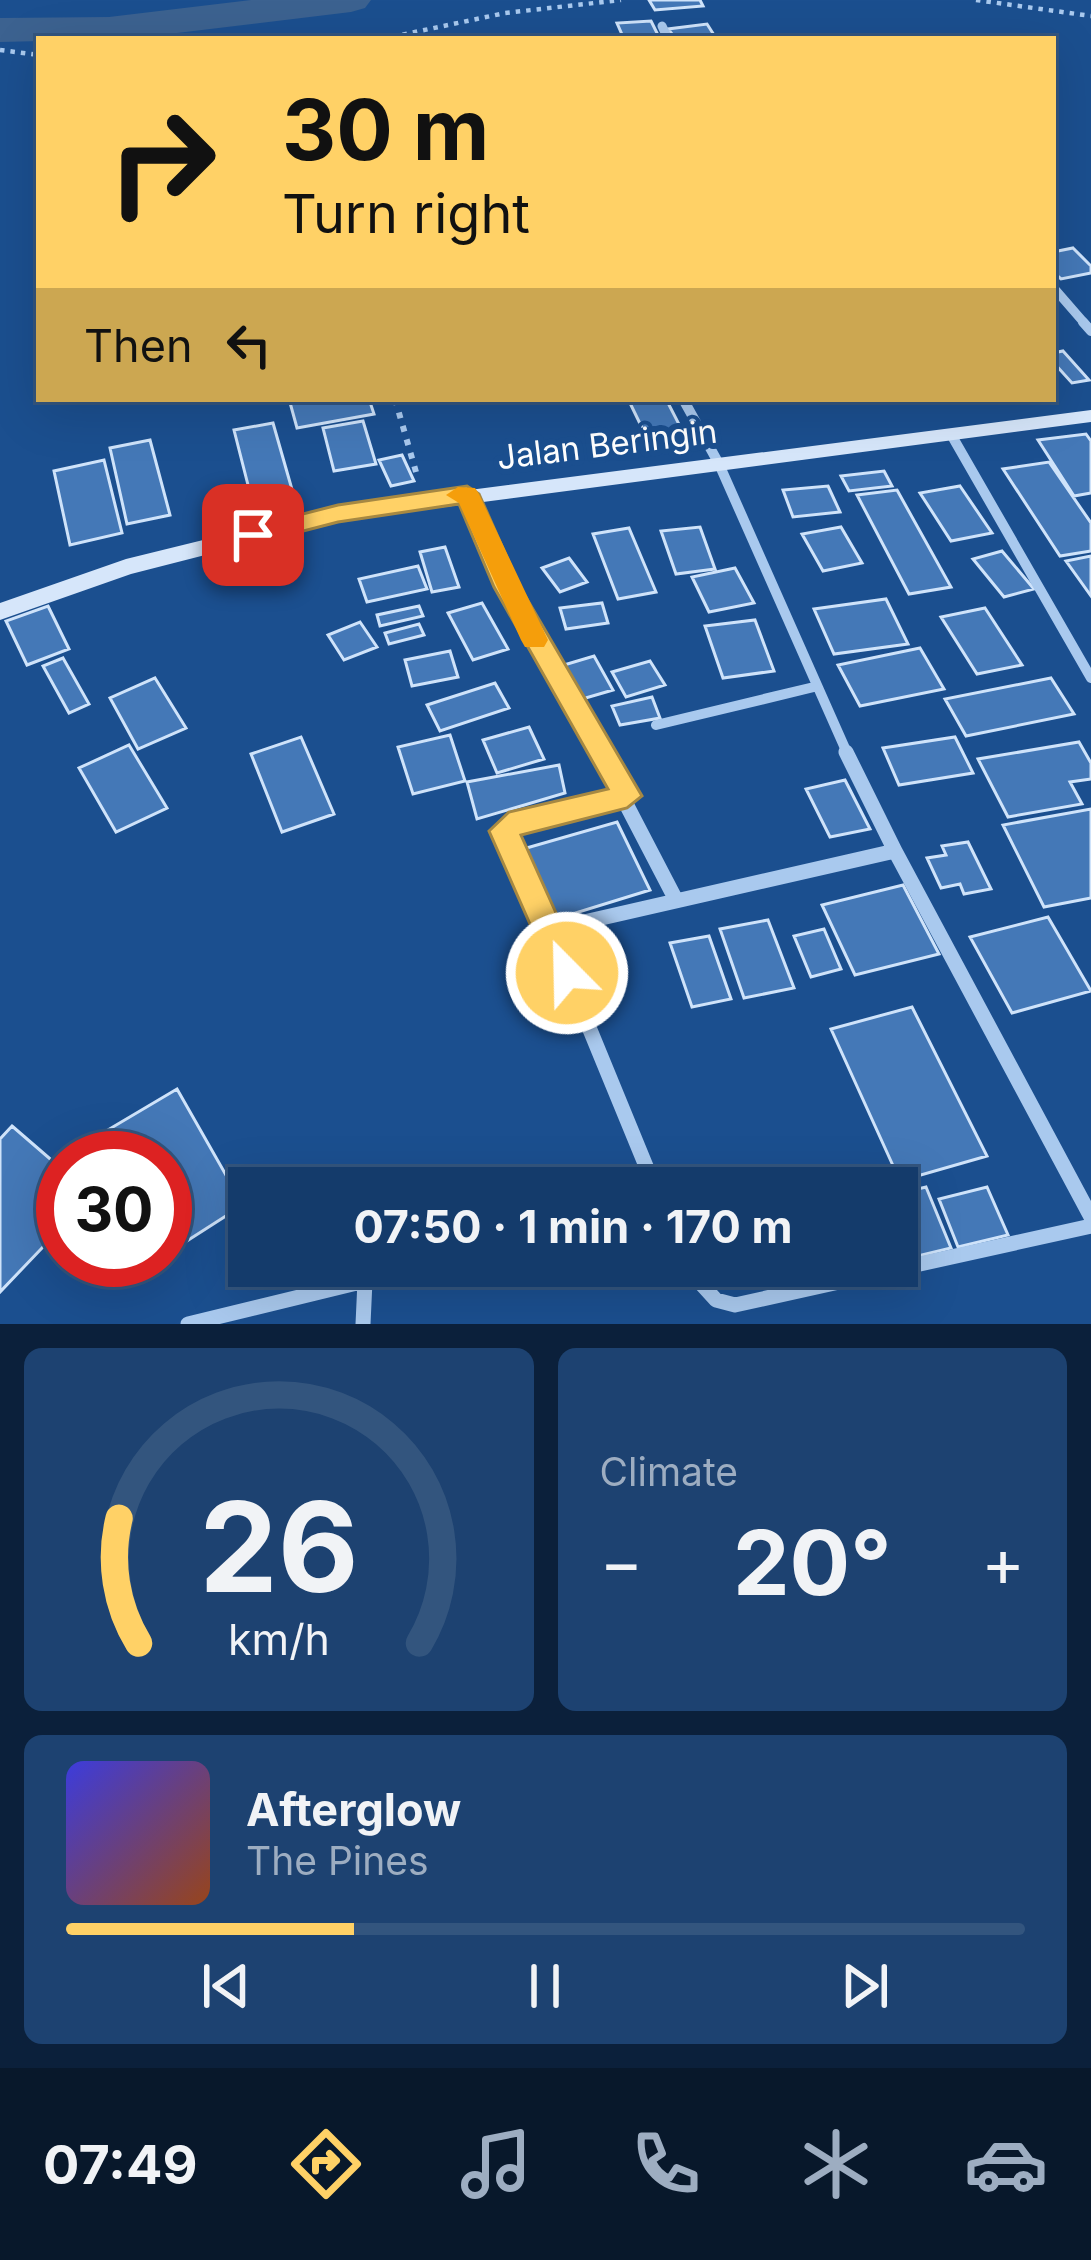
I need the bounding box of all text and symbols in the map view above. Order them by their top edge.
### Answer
text: 30 m [282,79,489,180]
icon: right [84,84,240,240]
text: Turn right [282,181,530,246]
icon: left [216,312,282,378]
text: Then [84,318,192,373]
street label: Jalan Beringin [495,411,719,477]
pin [202,484,304,586]
icon: arrive [220,502,286,568]
position arrow [504,910,630,1036]
speed limit sign: 30 [36,1131,192,1287]
text: 07:50 · 1 min · 170 m [353,1199,793,1254]
text: Climate [600,1448,738,1495]
text: 26 [199,1471,359,1622]
text: 20° [733,1508,892,1617]
text: − [600,1522,643,1602]
text: + [981,1522,1025,1602]
text: km/h [228,1612,330,1664]
text: Afterglow [246,1782,461,1837]
text: The Pines [246,1837,429,1884]
icon: previous [193,1953,259,2019]
icon: pause [512,1953,578,2019]
icon: next [832,1953,898,2019]
icon: directions [284,2122,368,2206]
icon: music [454,2122,538,2206]
icon: phone [624,2122,708,2206]
icon: climate [794,2122,878,2206]
icon: car [964,2122,1048,2206]
text: 07:49 [43,2132,198,2197]

